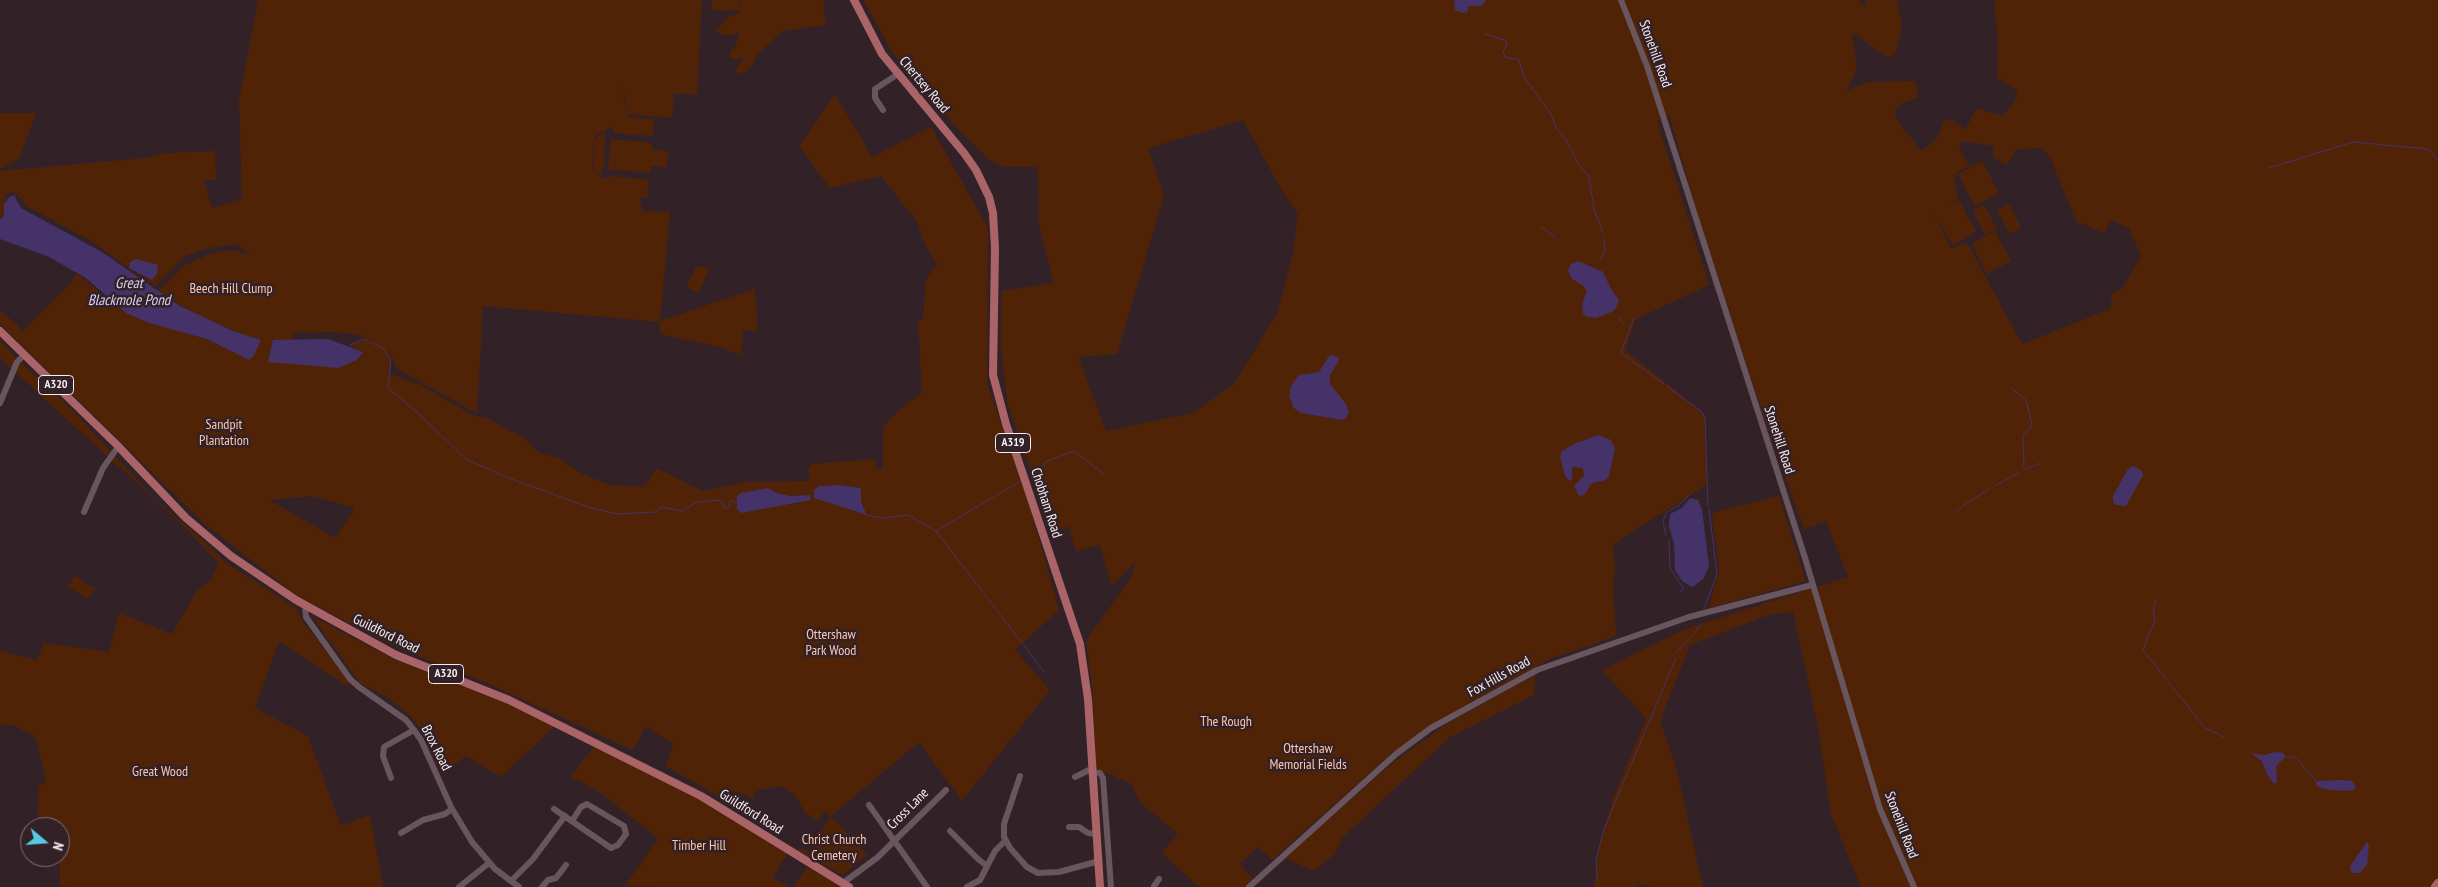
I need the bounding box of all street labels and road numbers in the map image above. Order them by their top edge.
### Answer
street label: Stonehill Road [1635,18,1675,90]
street label: Chertsey Road [895,53,953,117]
road number: A320 [38,376,74,394]
street label: Stonehill Road [1760,404,1798,476]
road number: A319 [996,433,1030,452]
street label: Chobham Road [1027,466,1065,540]
street label: Guildford Road [350,611,422,657]
street label: Fox Hills Road [1465,653,1533,701]
road number: A320 [428,664,464,684]
street label: Brox Road [417,722,455,774]
street label: Cross Lane [884,785,932,833]
street label: Guildford Road [716,786,786,838]
street label: Stonehill Road [1881,789,1921,861]

